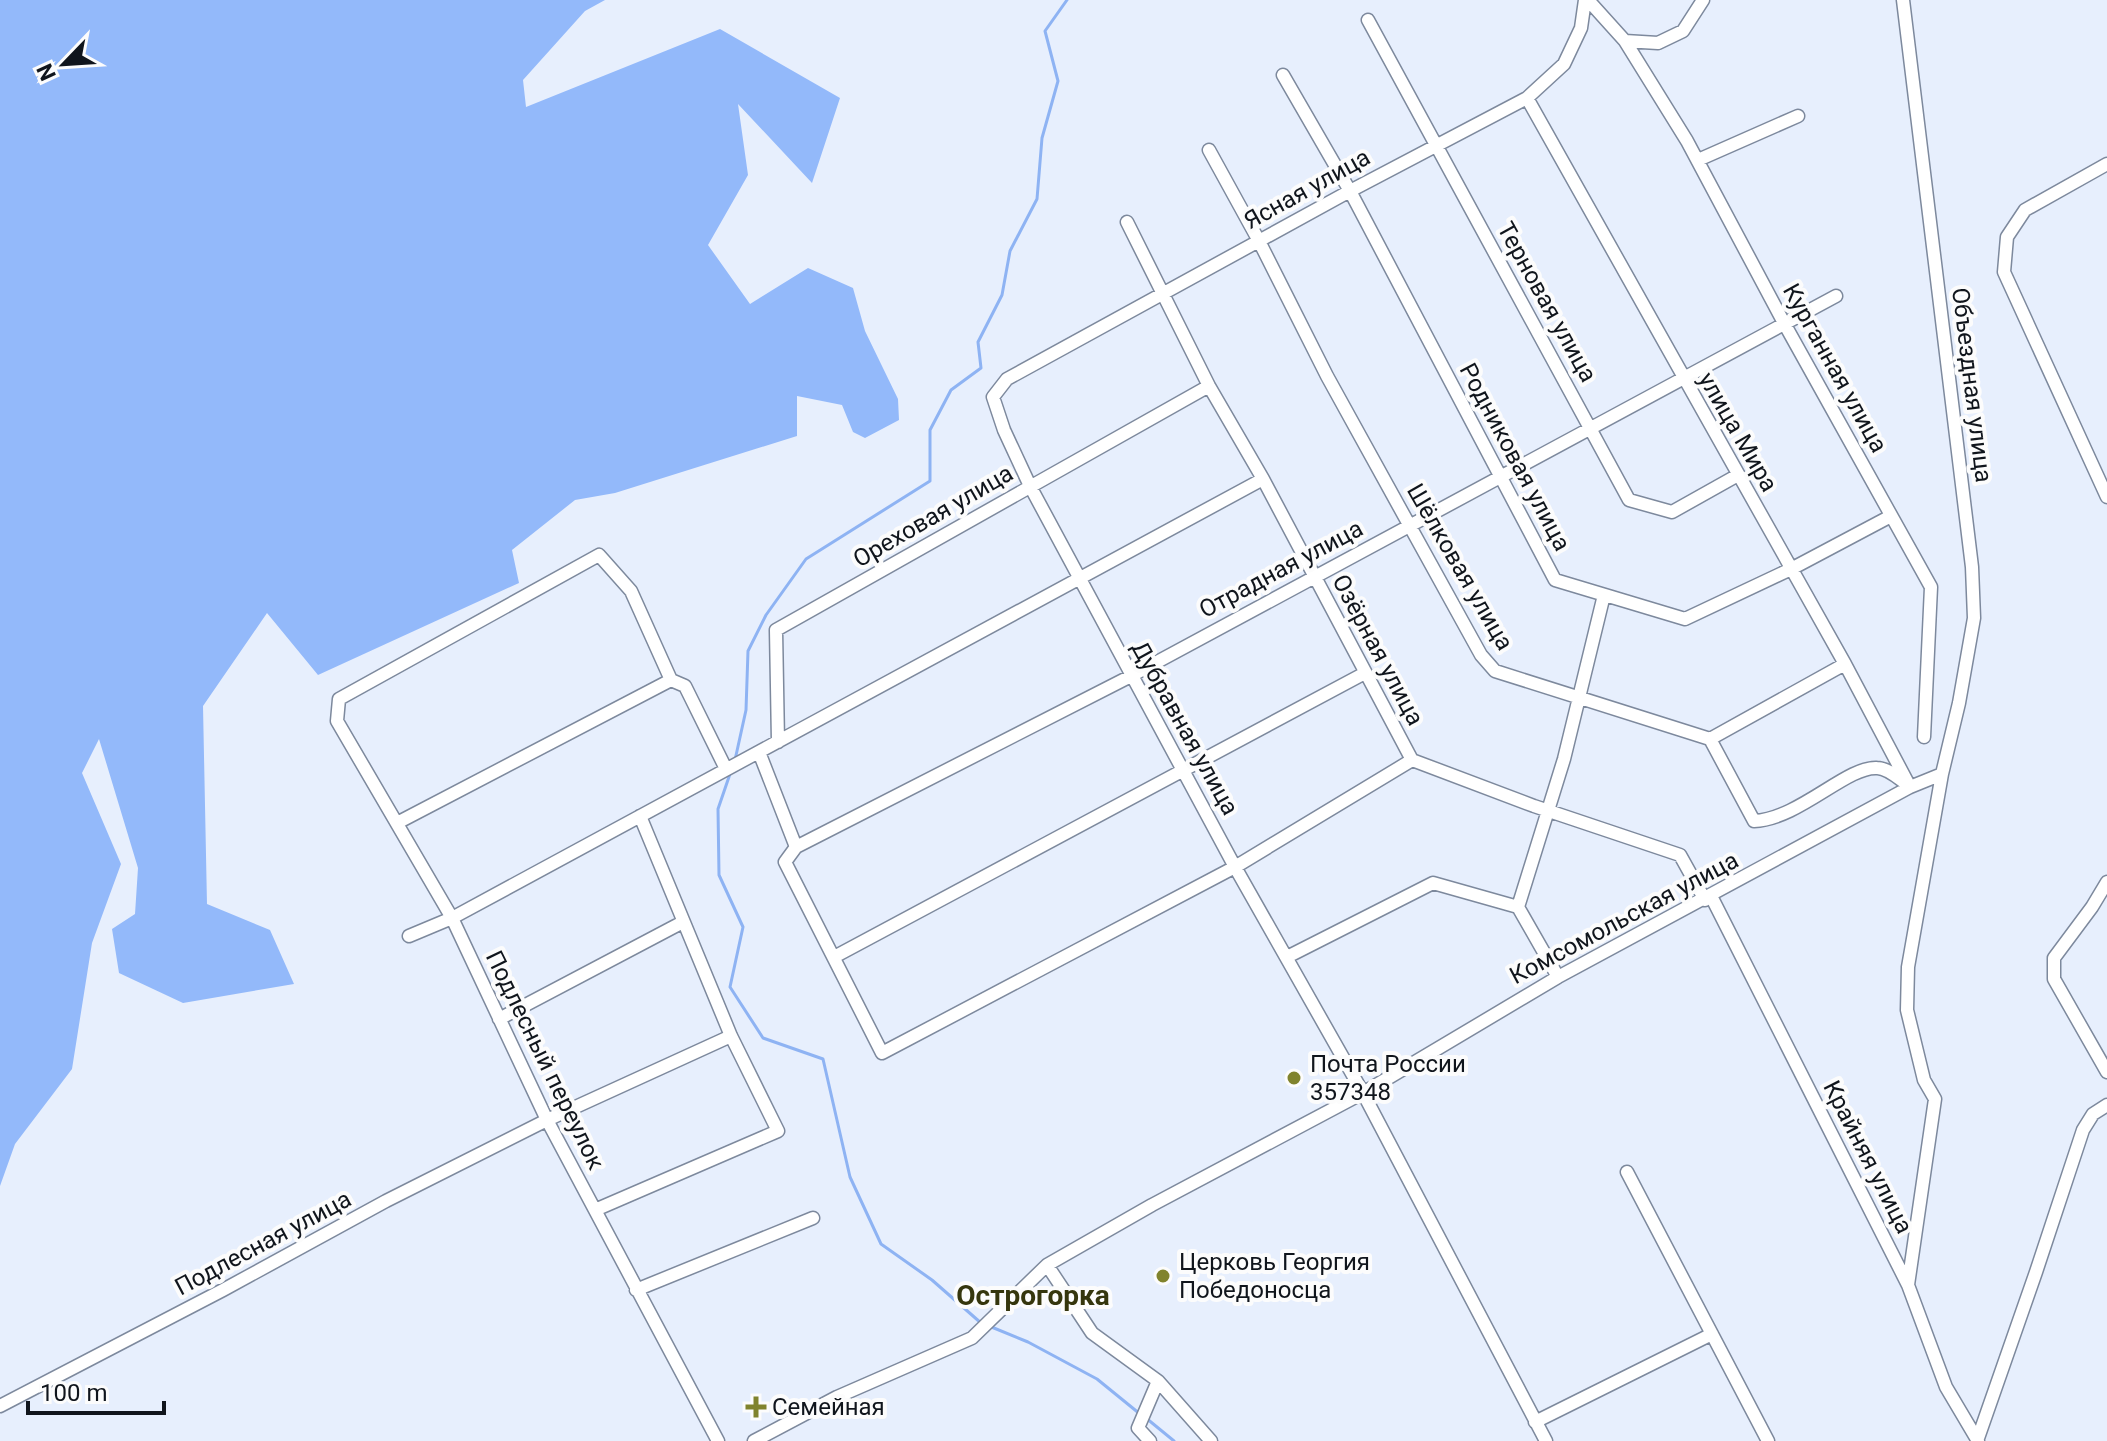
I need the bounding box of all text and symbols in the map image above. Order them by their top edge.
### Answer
north arrow [24,24,104,104]
text: N [32,60,61,85]
street label: Ясная улица [1239,143,1375,235]
street label: Терновая улица [1491,217,1603,387]
street label: Курганная улица [1777,279,1893,457]
street label: Объездная улица [1946,286,1998,484]
street label: Родниковая улица [1454,359,1576,555]
street label: улица Мира [1693,367,1783,497]
street label: Ореховая улица [848,459,1018,573]
street label: Шёлковая улица [1401,479,1519,655]
street label: Отрадная улица [1195,514,1367,624]
street label: Озёрная улица [1326,570,1430,730]
street label: Дубравная улица [1126,636,1244,820]
street label: Комсомольская улица [1505,846,1743,990]
street label: Подлесный переулок [480,946,610,1174]
place label: Почта России 357348 [1310,1050,1466,1106]
marker: Почта России 357348 [1285,1069,1303,1087]
street label: Крайняя улица [1817,1076,1919,1238]
street label: Подлесная улица [170,1185,356,1301]
place label: Церковь Георгия Победоносца [1179,1248,1370,1304]
marker: Церковь Георгия Победоносца [1154,1267,1172,1285]
district label: Острогорка [956,1279,1110,1312]
scale bar [28,1365,164,1415]
text: 100 m [40,1379,107,1407]
place label: Семейная [772,1393,885,1421]
marker: Семейная [747,1398,765,1416]

